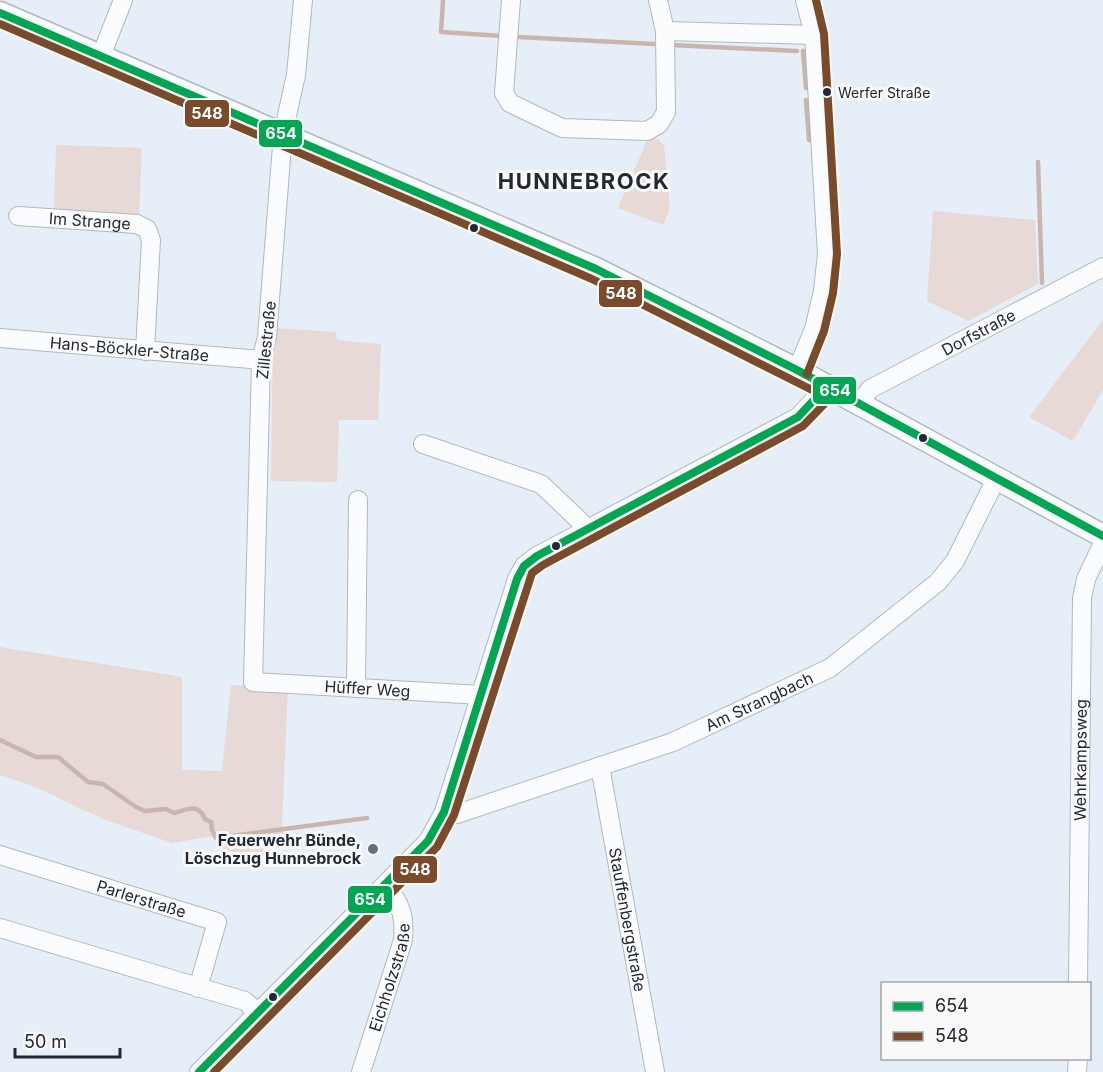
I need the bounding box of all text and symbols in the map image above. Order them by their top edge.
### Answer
place label: Werfer Straße [838,84,930,101]
marker: Werfer Straße [821,86,833,98]
line badge: 548 [184,99,230,128]
text: 548 [191,103,223,123]
line badge: 654 [258,119,303,148]
text: 654 [265,123,297,143]
district label: HUNNEBROCK [498,168,670,194]
street label: Im Strange [48,208,131,234]
unlabelled marker [468,222,480,234]
line badge: 548 [598,279,643,308]
text: 548 [605,283,637,303]
street label: Zillestraße [252,300,280,380]
street label: Dorfstraße [938,305,1019,360]
street label: Hans-Böckler-Straße [49,332,210,366]
line badge: 654 [812,376,857,405]
text: 654 [819,380,851,400]
unlabelled marker [917,432,929,444]
unlabelled marker [550,540,562,552]
street label: Am Strangbach [702,667,816,735]
street label: Hüffer Weg [324,676,411,701]
street label: Wehrkampsweg [1070,699,1091,821]
place label: Feuerwehr Bünde, Löschzug Hunnebrock [185,830,362,868]
marker: Feuerwehr Bünde, Löschzug Hunnebrock [366,842,380,856]
street label: Stauffenbergstraße [605,846,650,993]
line badge: 548 [392,855,438,884]
text: 548 [399,859,431,879]
street label: Parlerstraße [94,875,189,922]
line badge: 654 [347,885,393,914]
text: 654 [354,889,386,909]
street label: Eichholzstraße [365,923,414,1034]
legend [881,982,1091,1060]
unlabelled marker [267,991,279,1003]
text: 654 [935,995,969,1016]
scale bar [15,1021,120,1059]
text: 548 [935,1025,969,1046]
text: 50 m [24,1031,67,1052]

